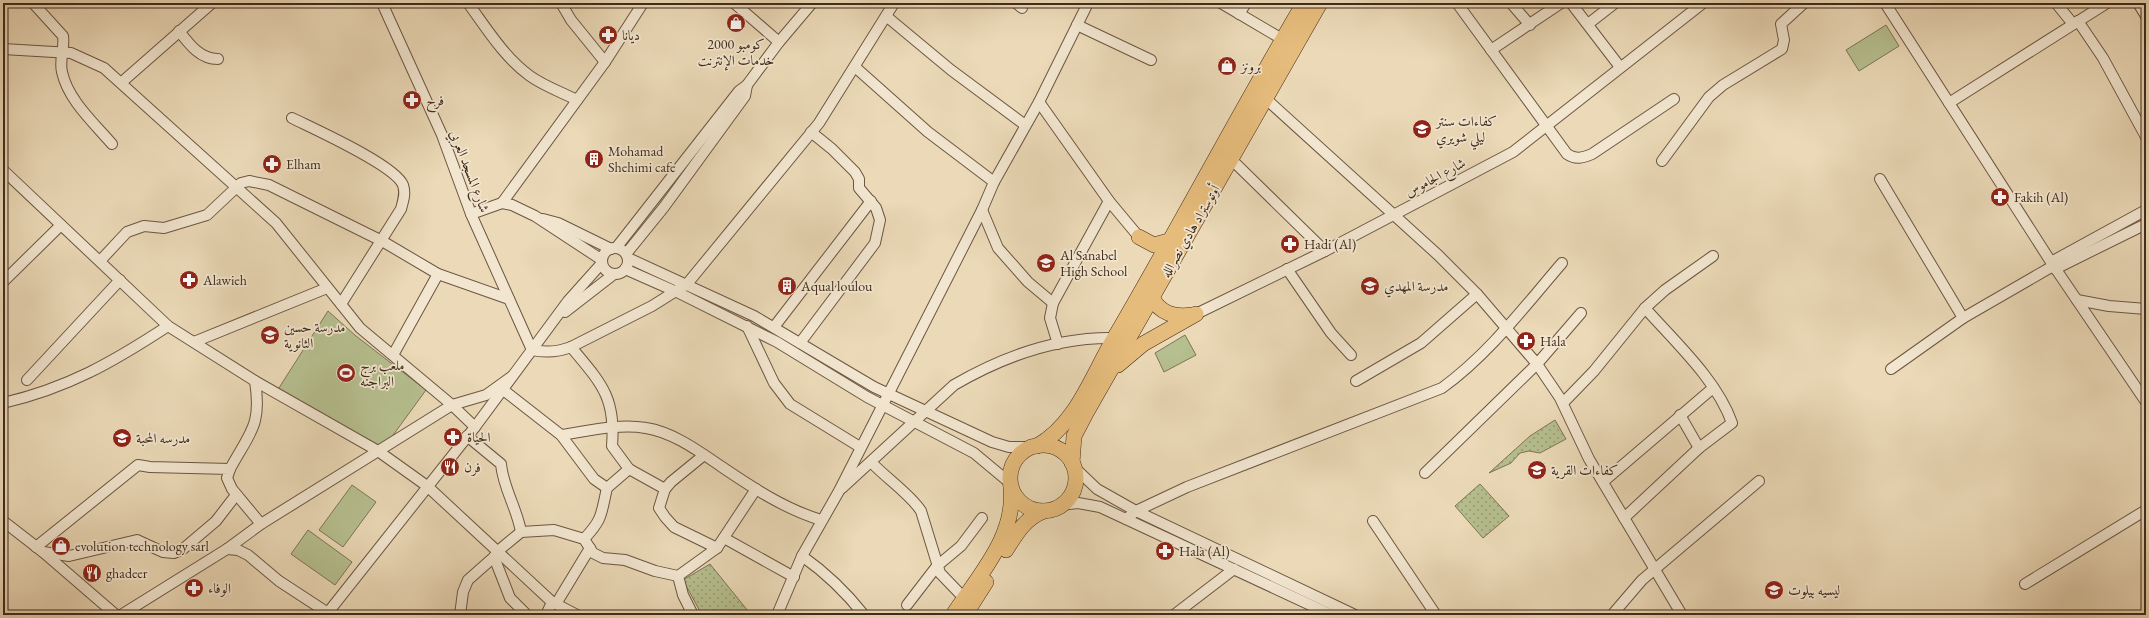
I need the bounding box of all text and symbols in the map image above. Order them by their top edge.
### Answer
shop icon: كومبو 2000 خدمات الإنترنت [725,12,747,34]
pharmacy icon: ديانا [597,24,619,46]
place label: ديانا [622,26,640,44]
place label: كومبو 2000 خدمات الإنترنت [698,35,774,71]
shop icon: برونز [1216,55,1238,77]
place label: برونز [1239,57,1261,75]
pharmacy icon: فرح [401,89,423,111]
place label: فرح [426,91,444,113]
place label: كفاءات سنتر ليلي شويري [1434,112,1497,150]
school or university icon: كفاءات سنتر ليلي شويري [1411,118,1433,140]
street label: شارع المسجد العربي [443,127,494,216]
place label: Mohamad Shehimi cafe [608,142,676,176]
building icon: Mohamad Shehimi cafe [583,148,605,170]
pharmacy icon: Elham [261,153,283,175]
street label: شارع الجاموس [1401,153,1470,203]
place label: Elham [286,155,321,173]
street label: أوتوستراد هادي نصرالله [1155,180,1227,282]
pharmacy icon: Fakih (Al) [1989,186,2011,208]
place label: Fakih (Al) [2014,188,2068,206]
pharmacy icon: Hadi (Al) [1279,233,1301,255]
place label: Hadi (Al) [1304,235,1356,253]
place label: Al Sanabel High School [1059,246,1128,280]
school or university icon: Al Sanabel High School [1035,252,1057,274]
pharmacy icon: Alawieh [178,269,200,291]
place label: Alawieh [202,271,247,289]
building icon: Aqual loulou [776,275,798,297]
school or university icon: مدرسة المهدي [1359,275,1381,297]
place label: Aqual loulou [800,277,873,295]
place label: مدرسة المهدي [1384,277,1448,298]
place label: مدرسة حسين الثانوية [284,318,345,352]
school or university icon: مدرسة حسين الثانوية [259,324,281,346]
pharmacy icon: Hala [1515,330,1537,352]
place label: Hala [1540,332,1566,350]
place label: ملعب برج البراجنه [360,356,404,390]
sports icon: ملعب برج البراجنه [335,362,357,384]
pharmacy icon: الحياة [442,426,464,448]
school or university icon: مدرسه المحبة [111,427,133,449]
place label: الحياة [467,428,491,446]
place label: مدرسه المحبة [136,429,190,447]
restaurant icon: فرن [439,456,461,478]
place label: فرن [464,458,481,476]
school or university icon: كفاءات القرية [1526,459,1548,481]
place label: كفاءات القرية [1551,461,1618,479]
shop icon: evolution technology sarl [50,535,72,557]
place label: evolution technology sarl [75,537,209,555]
pharmacy icon: Hala (Al) [1154,540,1176,562]
place label: Hala (Al) [1179,542,1230,560]
restaurant icon: ghadeer [81,562,103,584]
place label: ghadeer [106,564,148,582]
pharmacy icon: الوفاء [183,577,205,599]
place label: الوفاء [208,579,231,597]
school or university icon: ليسيه بيلوت [1763,579,1785,601]
place label: ليسيه بيلوت [1788,581,1840,599]

